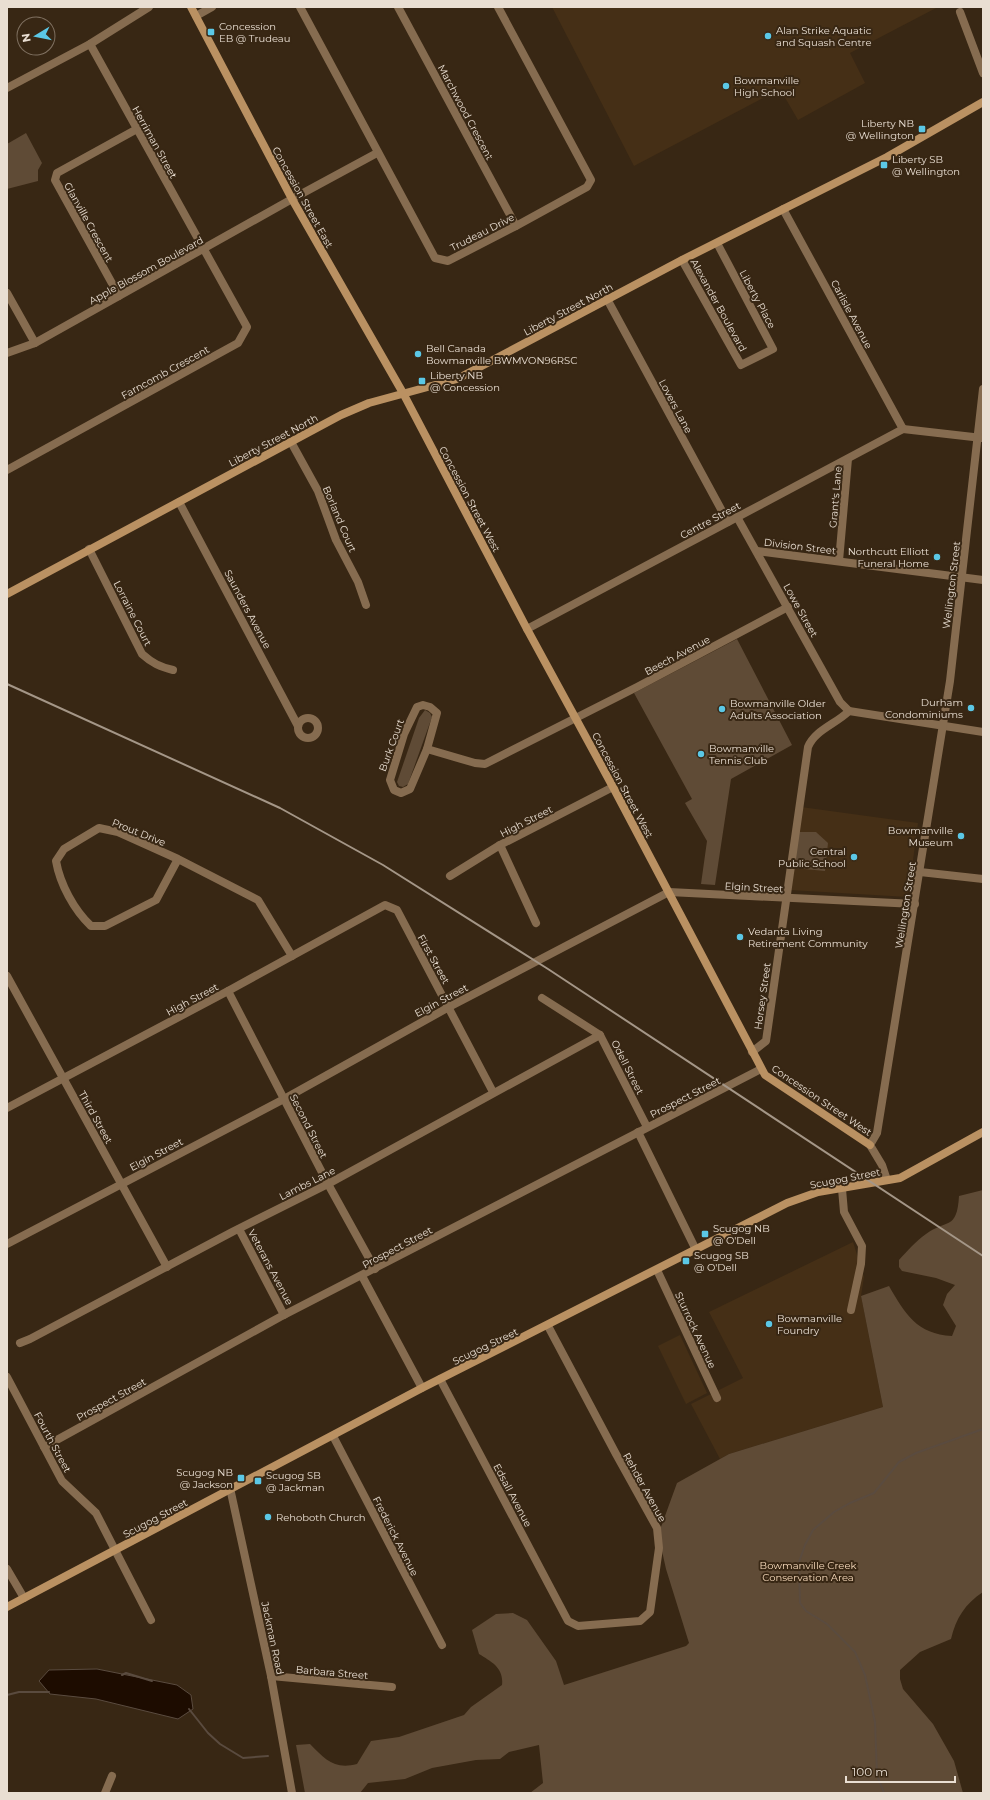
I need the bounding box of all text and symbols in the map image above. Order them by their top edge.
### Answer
north arrow [16,16,56,56]
place label: Concession EB @ Trudeau [219,20,290,45]
place label: Alan Strike Aquatic and Squash Centre [776,24,872,49]
marker: Concession EB @ Trudeau [206,27,216,37]
marker: Alan Strike Aquatic and Squash Centre [763,31,773,41]
text: N [18,32,34,43]
street label: Marchwood Crescent [435,62,496,162]
place label: Bowmanville High School [734,74,799,99]
marker: Bowmanville High School [721,81,731,91]
street label: Herriman Street [129,104,180,181]
place label: Liberty NB @ Wellington [846,117,914,142]
marker: Liberty NB @ Wellington [917,124,927,134]
street label: Concession Street East [269,144,336,250]
place label: Liberty SB @ Wellington [892,153,960,178]
marker: Liberty SB @ Wellington [879,160,889,170]
street label: Glanville Crescent [61,180,116,265]
street label: Trudeau Drive [448,211,517,254]
street label: Apple Blossom Boulevard [87,234,206,307]
street label: Alexander Boulevard [688,257,749,354]
street label: Liberty Place [737,268,778,331]
street label: Carlisle Avenue [828,278,875,351]
street label: Liberty Street North [521,280,615,339]
place label: Bell Canada Bowmanville BWMVON96RSC [426,342,577,367]
street label: Farncomb Crescent [119,343,212,402]
marker: Bell Canada Bowmanville BWMVON96RSC [413,349,423,359]
place label: Liberty NB @ Concession [430,369,500,394]
marker: Liberty NB @ Concession [417,376,427,386]
street label: Lovers Lane [656,377,695,435]
street label: Liberty Street North [226,411,320,470]
street label: Concession Street West [436,444,503,554]
street label: Grant's Lane [826,466,845,529]
street label: Borland Court [320,484,359,554]
street label: Centre Street [678,499,743,542]
street label: Division Street [763,536,837,557]
street label: Wellington Street [940,541,963,630]
place label: Northcutt Elliott Funeral Home [848,545,929,570]
marker: Northcutt Elliott Funeral Home [932,552,942,562]
street label: Saunders Avenue [221,568,274,651]
street label: Lorraine Court [110,578,155,648]
street label: Lowe Street [780,581,821,639]
street label: Beech Avenue [642,633,712,678]
place label: Durham Condominiums [885,696,963,721]
place label: Bowmanville Older Adults Association [730,697,826,722]
marker: Durham Condominiums [966,703,976,713]
marker: Bowmanville Older Adults Association [717,704,727,714]
street label: Burk Court [376,717,407,773]
street label: Concession Street West [589,730,656,840]
place label: Bowmanville Tennis Club [709,742,774,767]
marker: Bowmanville Tennis Club [696,749,706,759]
street label: High Street [498,803,555,840]
street label: Prout Drive [110,816,168,849]
place label: Bowmanville Museum [888,824,953,849]
marker: Bowmanville Museum [956,831,966,841]
place label: Central Public School [778,845,846,870]
marker: Central Public School [849,852,859,862]
street label: Wellington Street [892,861,919,950]
street label: Elgin Street [724,879,784,896]
place label: Vedanta Living Retirement Community [748,925,868,950]
street label: First Street [415,932,453,986]
marker: Vedanta Living Retirement Community [735,932,745,942]
street label: Horsey Street [751,962,774,1030]
street label: High Street [164,980,221,1019]
street label: Elgin Street [412,981,470,1020]
street label: Odell Street [608,1038,647,1097]
street label: Concession Street West [769,1062,874,1139]
street label: Prospect Street [648,1074,723,1121]
street label: Third Street [76,1088,115,1146]
street label: Second Street [287,1092,330,1161]
street label: Elgin Street [127,1135,185,1174]
street label: Lambs Lane [277,1164,337,1203]
street label: Scugog Street [809,1165,881,1192]
place label: Scugog NB @ O'Dell [713,1222,770,1247]
street label: Prospect Street [360,1224,434,1271]
street label: Veterans Avenue [245,1227,296,1307]
marker: Scugog NB @ O'Dell [700,1229,710,1239]
place label: Scugog SB @ O'Dell [694,1249,749,1274]
marker: Scugog SB @ O'Dell [681,1256,691,1266]
street label: Sturrock Avenue [672,1290,719,1371]
place label: Bowmanville Foundry [777,1312,842,1337]
marker: Bowmanville Foundry [764,1319,774,1329]
street label: Scugog Street [450,1325,520,1368]
street label: Prospect Street [74,1375,148,1424]
street label: Fourth Street [31,1410,74,1475]
street label: Rehder Avenue [620,1450,669,1524]
street label: Edsall Avenue [490,1461,535,1529]
place label: Scugog NB @ Jackson [176,1466,233,1491]
place label: Scugog SB @ Jackman [266,1469,325,1494]
marker: Scugog NB @ Jackson [236,1473,246,1483]
marker: Scugog SB @ Jackman [253,1476,263,1486]
street label: Frederick Avenue [370,1494,421,1578]
street label: Scugog Street [121,1496,190,1541]
place label: Rehoboth Church [276,1511,366,1524]
marker: Rehoboth Church [263,1512,273,1522]
park label: Bowmanville Creek Conservation Area [760,1559,856,1584]
street label: Jackman Road [258,1599,287,1676]
street label: Barbara Street [295,1663,369,1682]
scale bar [846,1758,955,1784]
text: 100 m [852,1764,888,1779]

